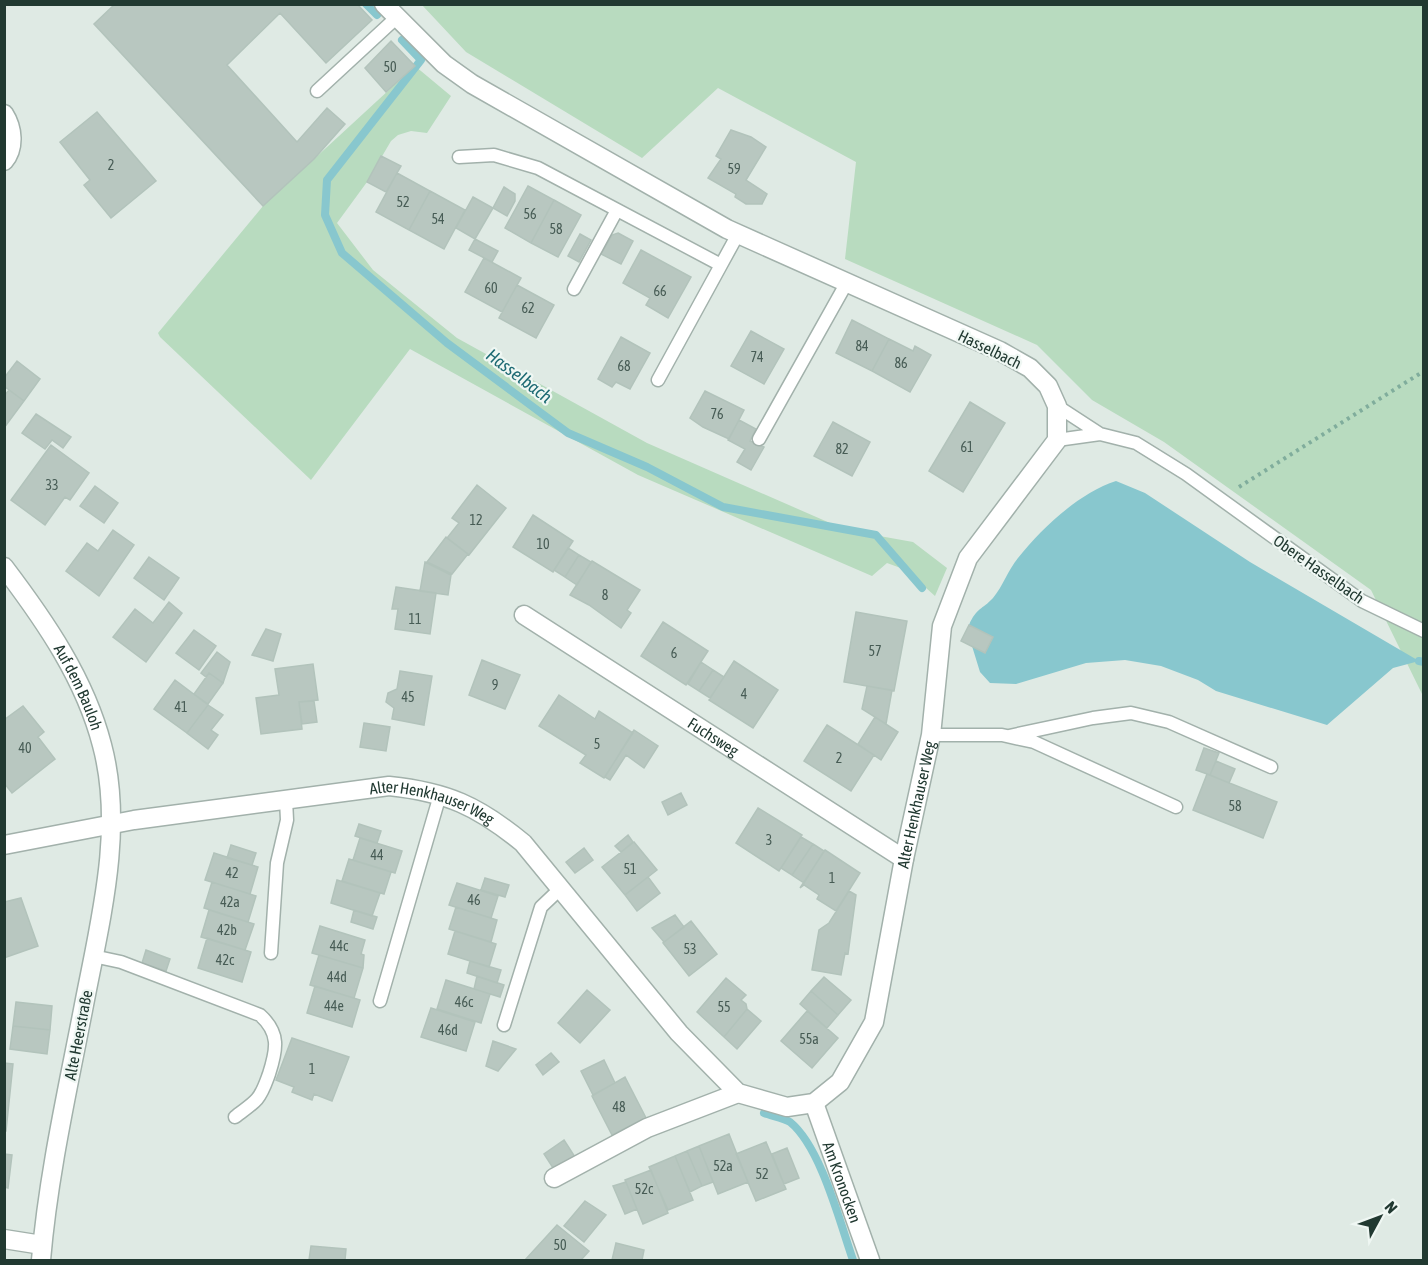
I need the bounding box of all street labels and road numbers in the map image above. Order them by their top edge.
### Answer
street label: Hasselbach [955,326,1025,372]
street label: Obere Hasselbach [1270,531,1368,607]
street label: Auf dem Bauloh [51,641,106,732]
street label: Fuchsweg [685,714,742,760]
street label: Alter Henkhauser Weg [893,739,939,870]
street label: Alter Henkhauser Weg [368,777,498,829]
street label: Alte Heerstraße [60,988,96,1082]
street label: Am Kronocken [820,1139,865,1225]

